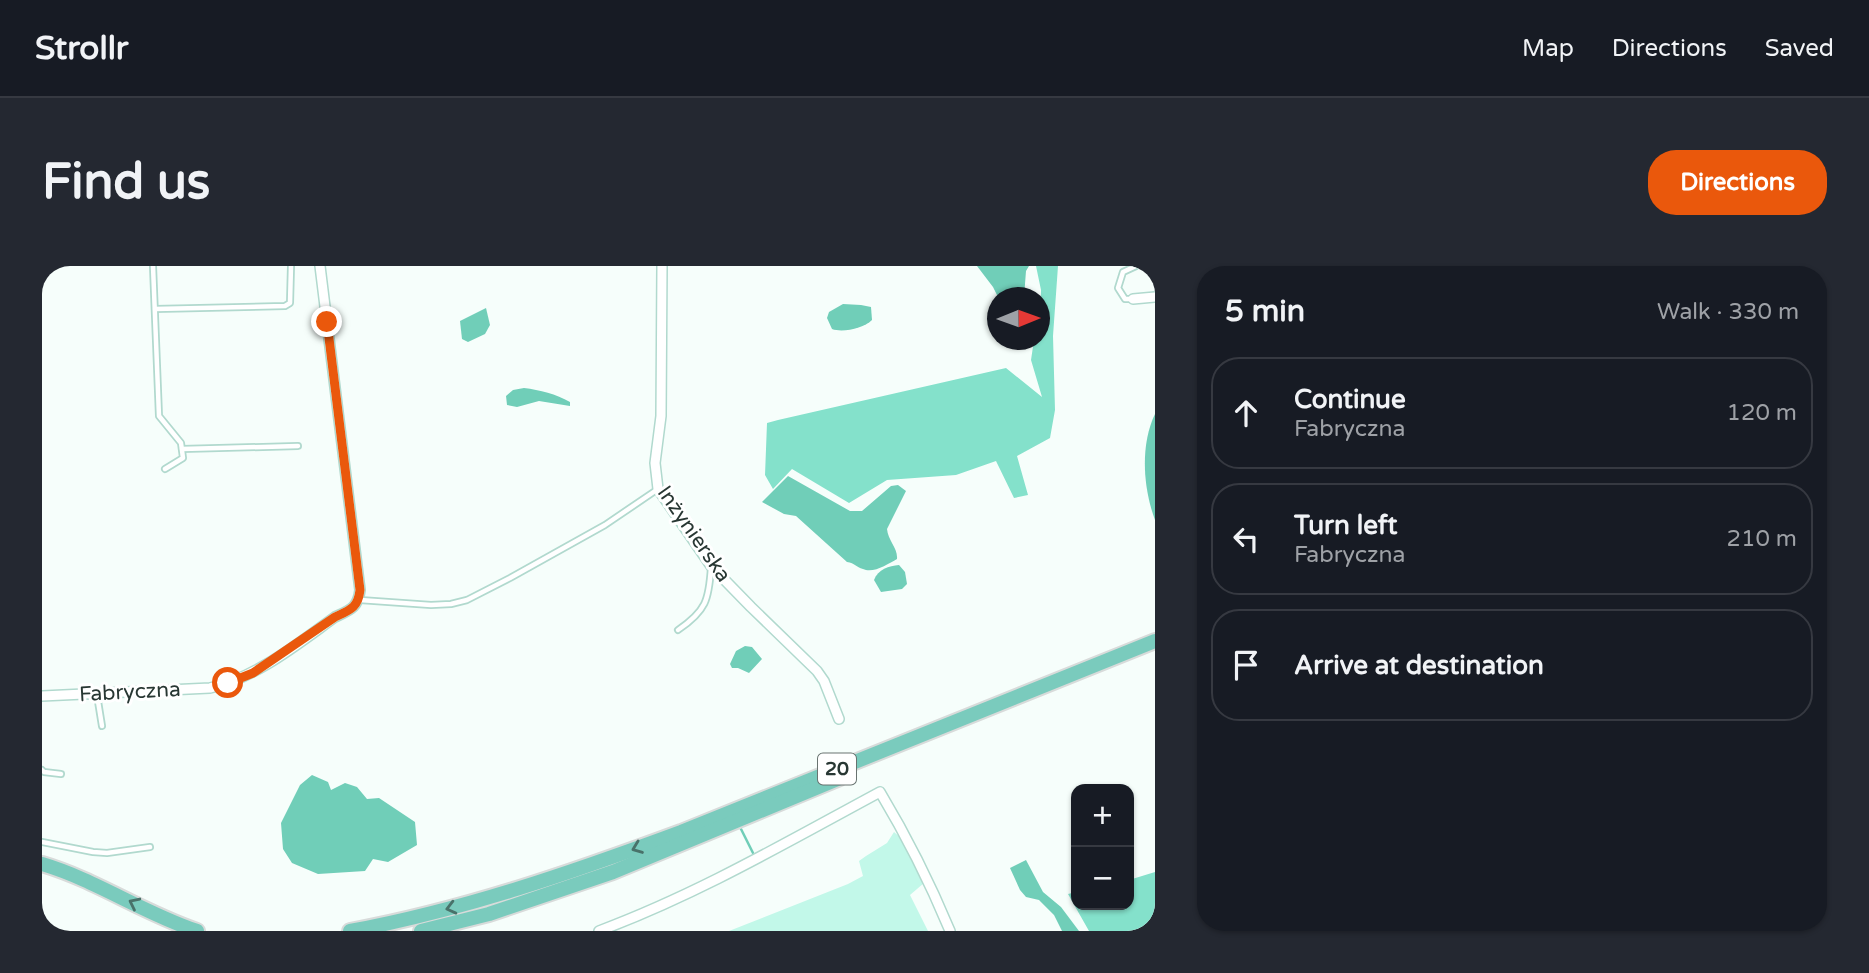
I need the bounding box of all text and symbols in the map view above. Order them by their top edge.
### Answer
text: Strollr [35,29,129,68]
text: Map [1522,34,1574,63]
text: Directions [1612,34,1727,63]
text: Saved [1765,34,1834,63]
button: Directions [1648,150,1827,215]
text: Find us [42,153,210,212]
north arrow [987,287,1050,350]
text: 5 min [1225,293,1305,330]
text: Walk · 330 m [1657,298,1799,326]
route end [311,306,342,337]
text: Continue [1294,384,1406,415]
icon: ahead [1227,394,1265,432]
text: 120 m [1727,399,1797,427]
text: Fabryczna [1294,415,1405,443]
street label: Inżynierska [652,481,736,587]
text: Turn left [1294,510,1397,541]
icon: left [1227,520,1265,558]
text: 210 m [1727,525,1797,553]
text: Fabryczna [1294,541,1405,569]
icon: arrive [1227,646,1265,684]
text: Arrive at destination [1294,650,1544,681]
route start [212,667,243,698]
street label: Fabryczna [79,677,181,707]
road number: 20 [818,754,856,784]
map controls [1071,784,1134,910]
button: + [1071,784,1134,847]
one-way arrow [631,840,643,854]
button: − [1071,847,1134,910]
one-way arrow [129,898,141,912]
one-way arrow [445,900,457,914]

